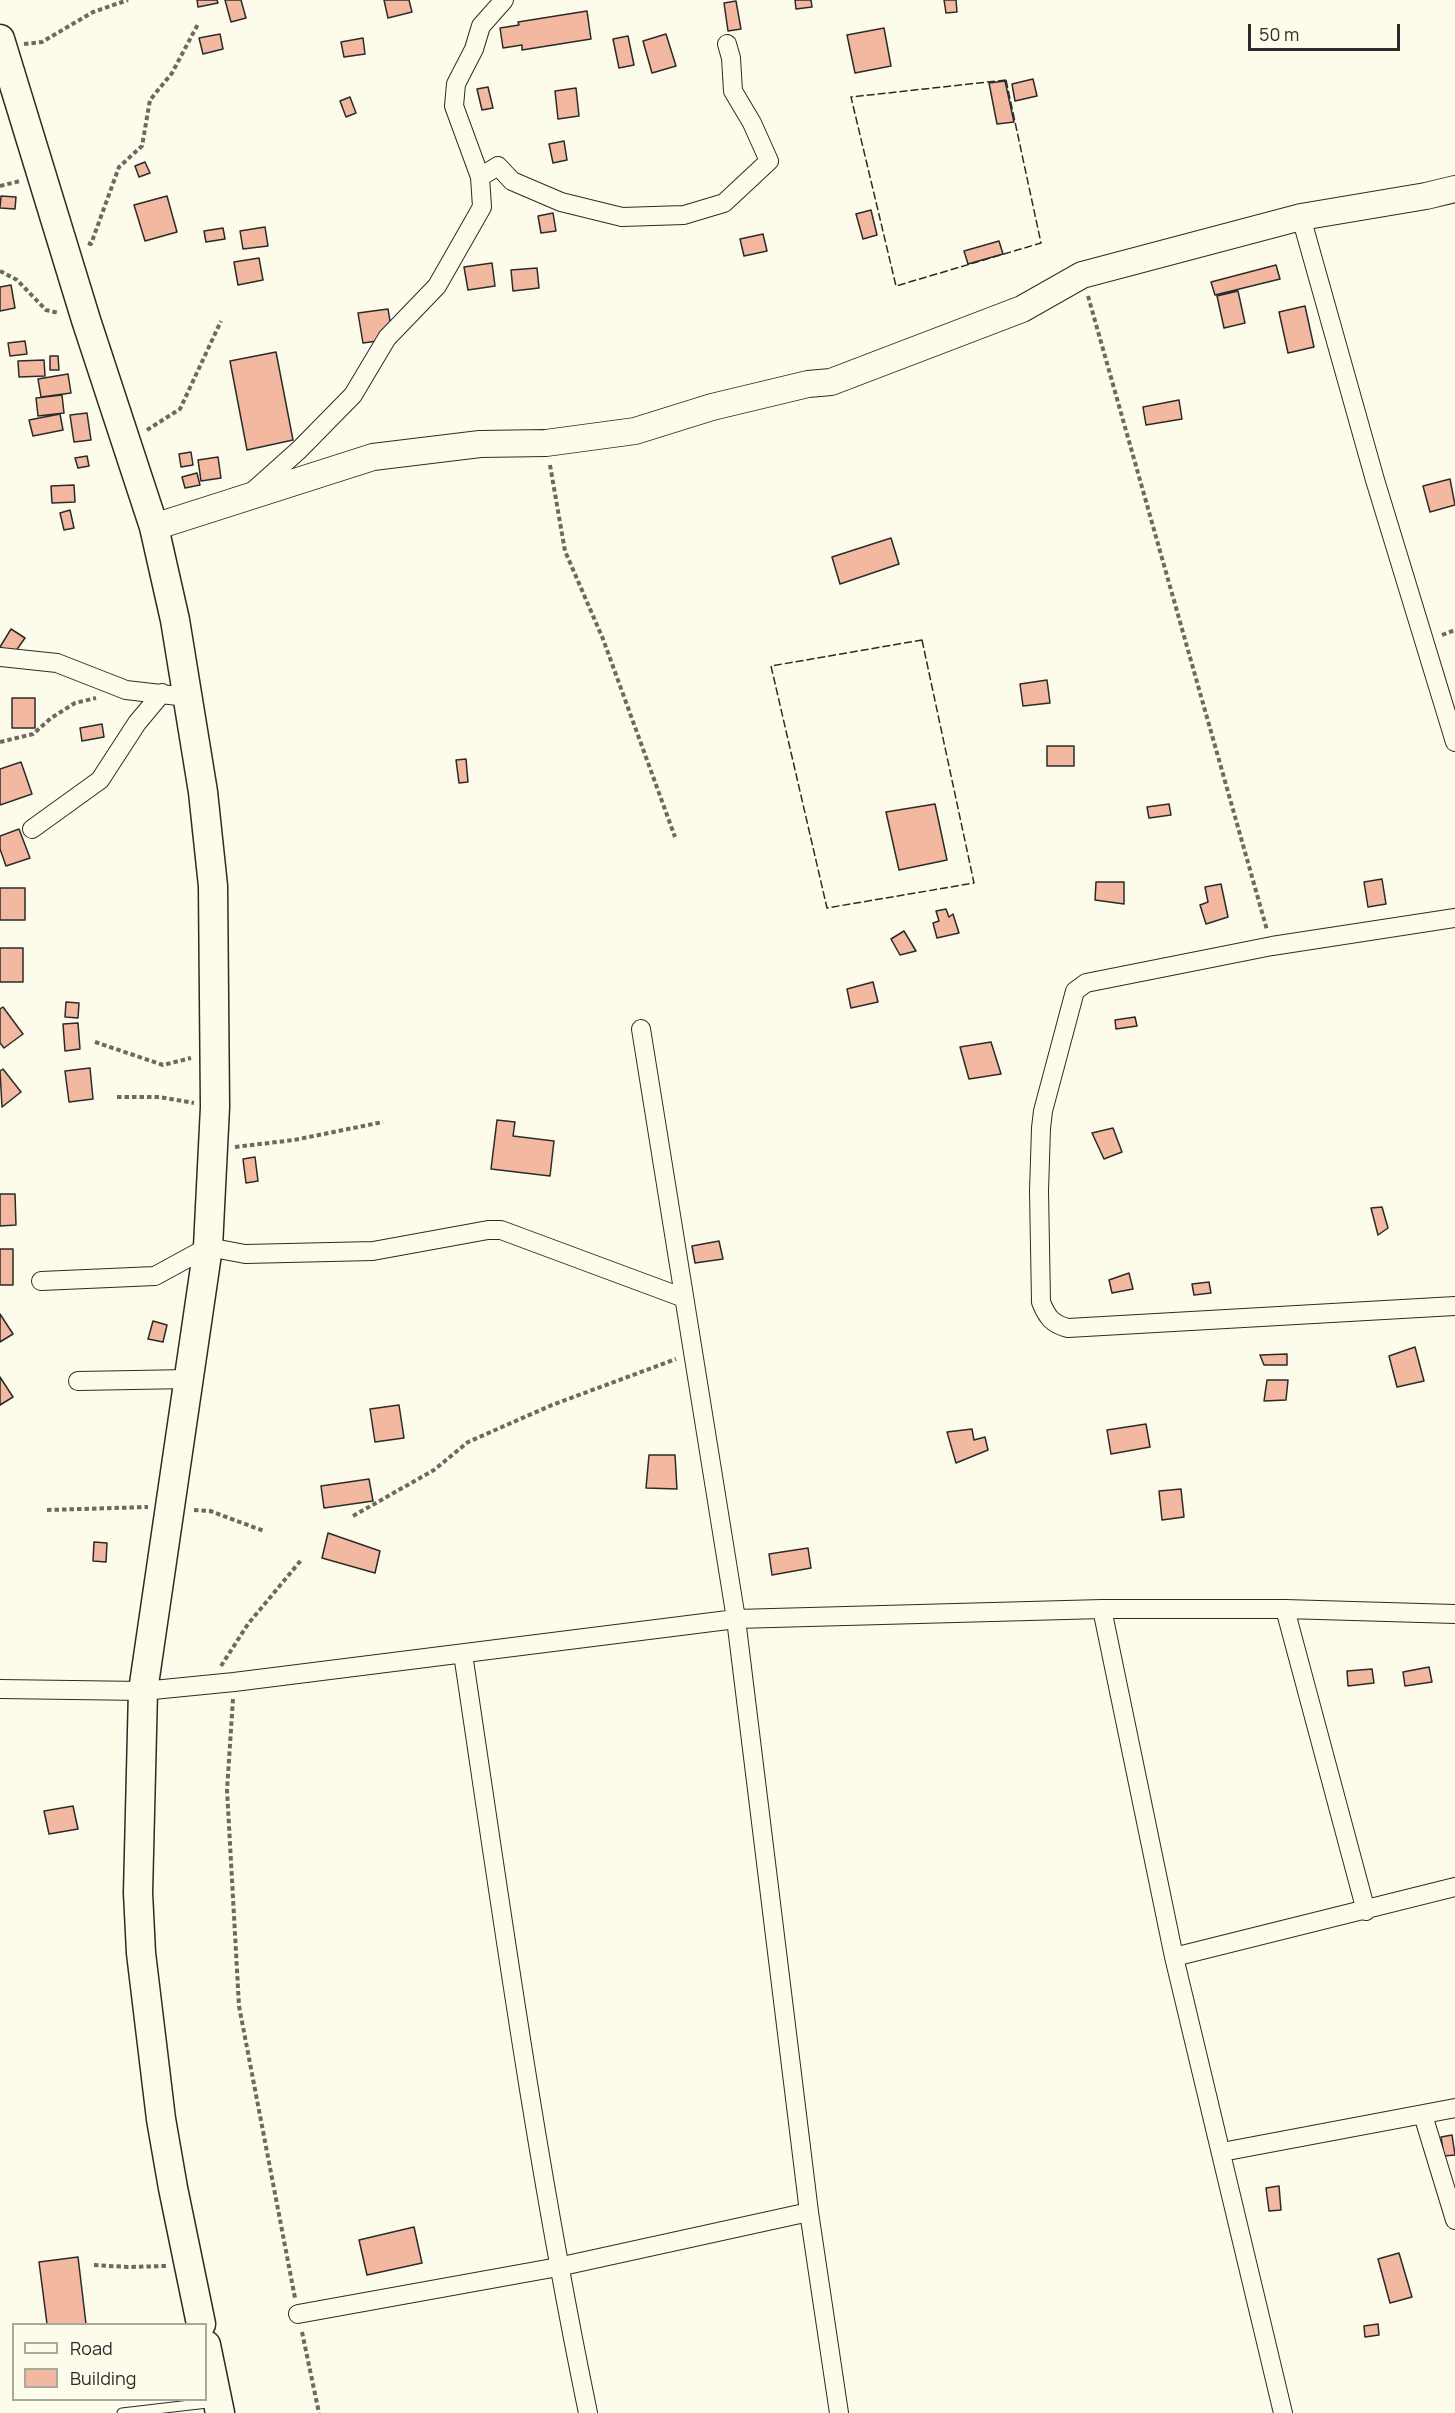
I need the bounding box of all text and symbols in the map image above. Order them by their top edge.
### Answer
scale bar [1251,12,1402,50]
text: 50 m [1259,22,1299,46]
legend [12,2323,207,2401]
text: Road [70,2336,113,2360]
text: Building [70,2366,136,2390]

